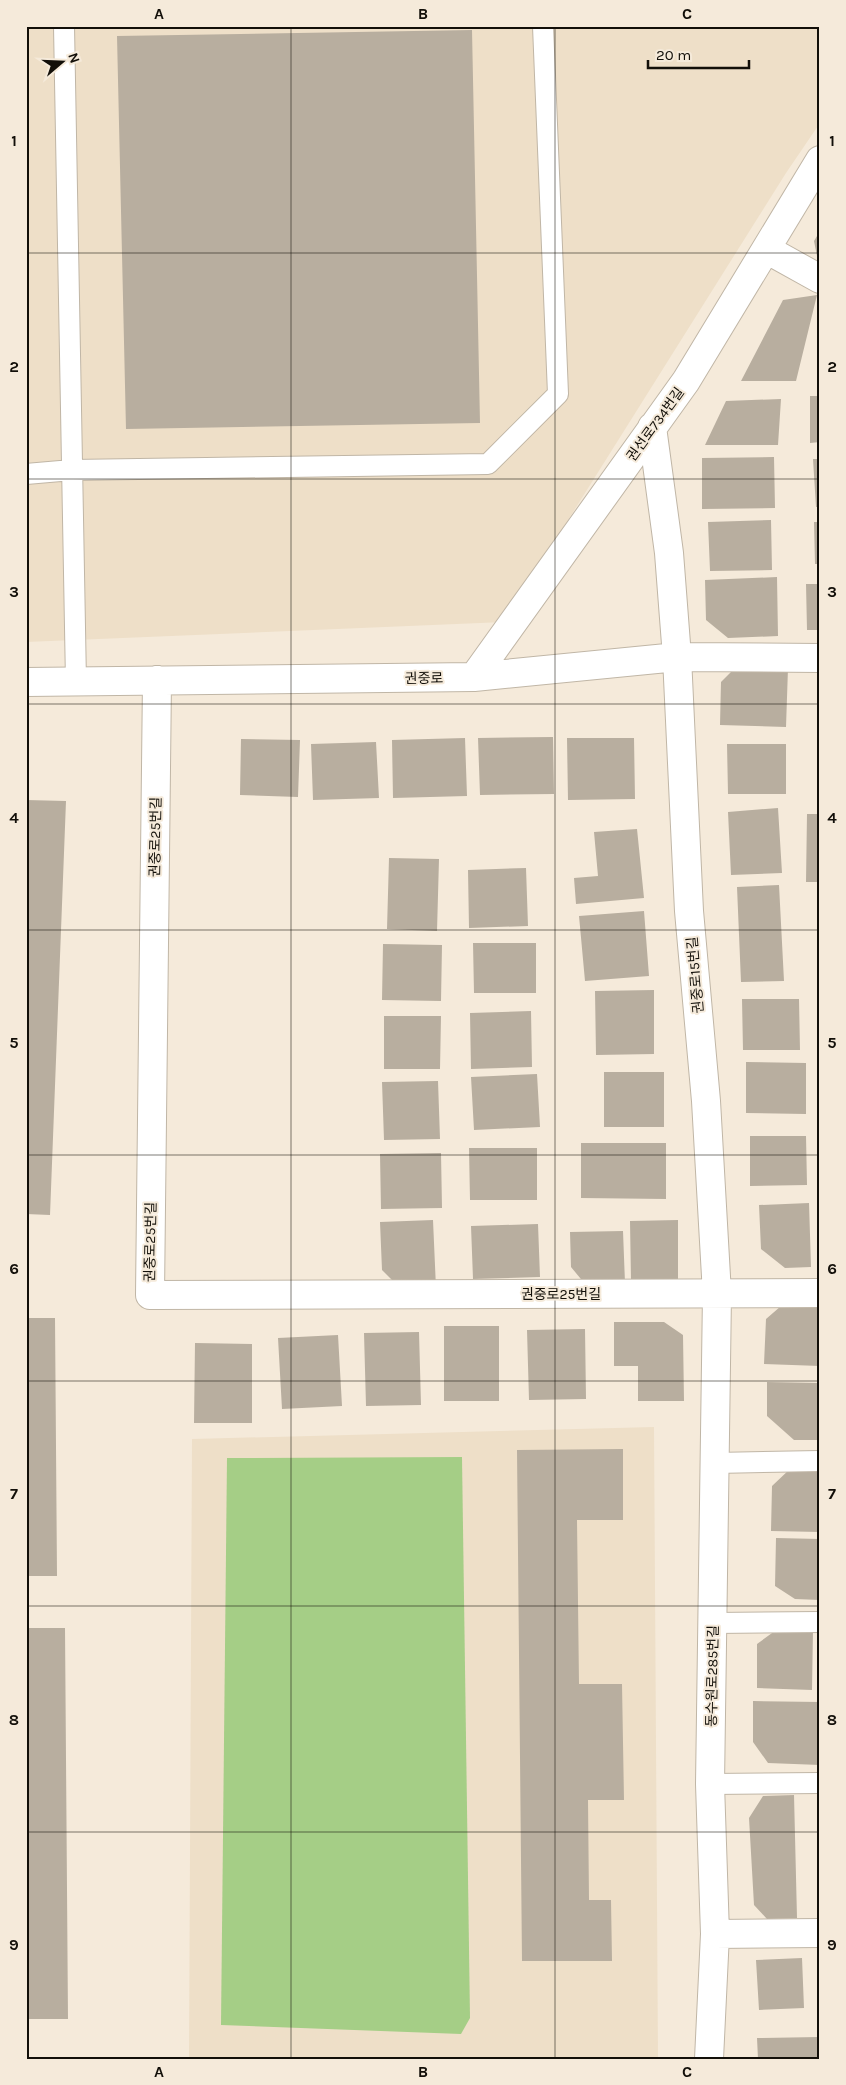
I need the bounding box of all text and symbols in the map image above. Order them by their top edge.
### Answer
text: A [154,4,164,23]
text: B [418,4,428,23]
text: C [682,4,692,23]
north arrow [38,38,88,88]
scale bar [648,38,750,70]
text: 20 m [656,46,691,64]
text: N [64,50,83,65]
text: 1 [11,131,17,150]
text: 1 [829,131,835,150]
text: 2 [9,357,19,376]
text: 2 [827,357,837,376]
street label: 권선로734번길 [623,384,688,465]
text: 3 [9,582,19,601]
text: 3 [827,582,837,601]
street label: 권중로 [405,670,444,687]
street label: 권중로25번길 [146,797,165,877]
text: 4 [9,808,19,827]
text: 4 [827,808,837,827]
street label: 권중로15번길 [684,936,707,1014]
text: 5 [9,1033,19,1052]
text: 5 [827,1033,837,1052]
street label: 권중로25번길 [141,1202,160,1282]
text: 6 [9,1259,19,1278]
text: 6 [827,1259,837,1278]
street label: 권중로25번길 [521,1286,601,1303]
text: 7 [10,1484,18,1503]
text: 7 [828,1484,836,1503]
street label: 동수원로285번길 [703,1625,722,1727]
text: 8 [9,1710,19,1729]
text: 8 [827,1710,837,1729]
text: 9 [9,1935,19,1954]
text: 9 [827,1935,837,1954]
text: A [154,2062,164,2081]
text: B [418,2062,428,2081]
text: C [682,2062,692,2081]

